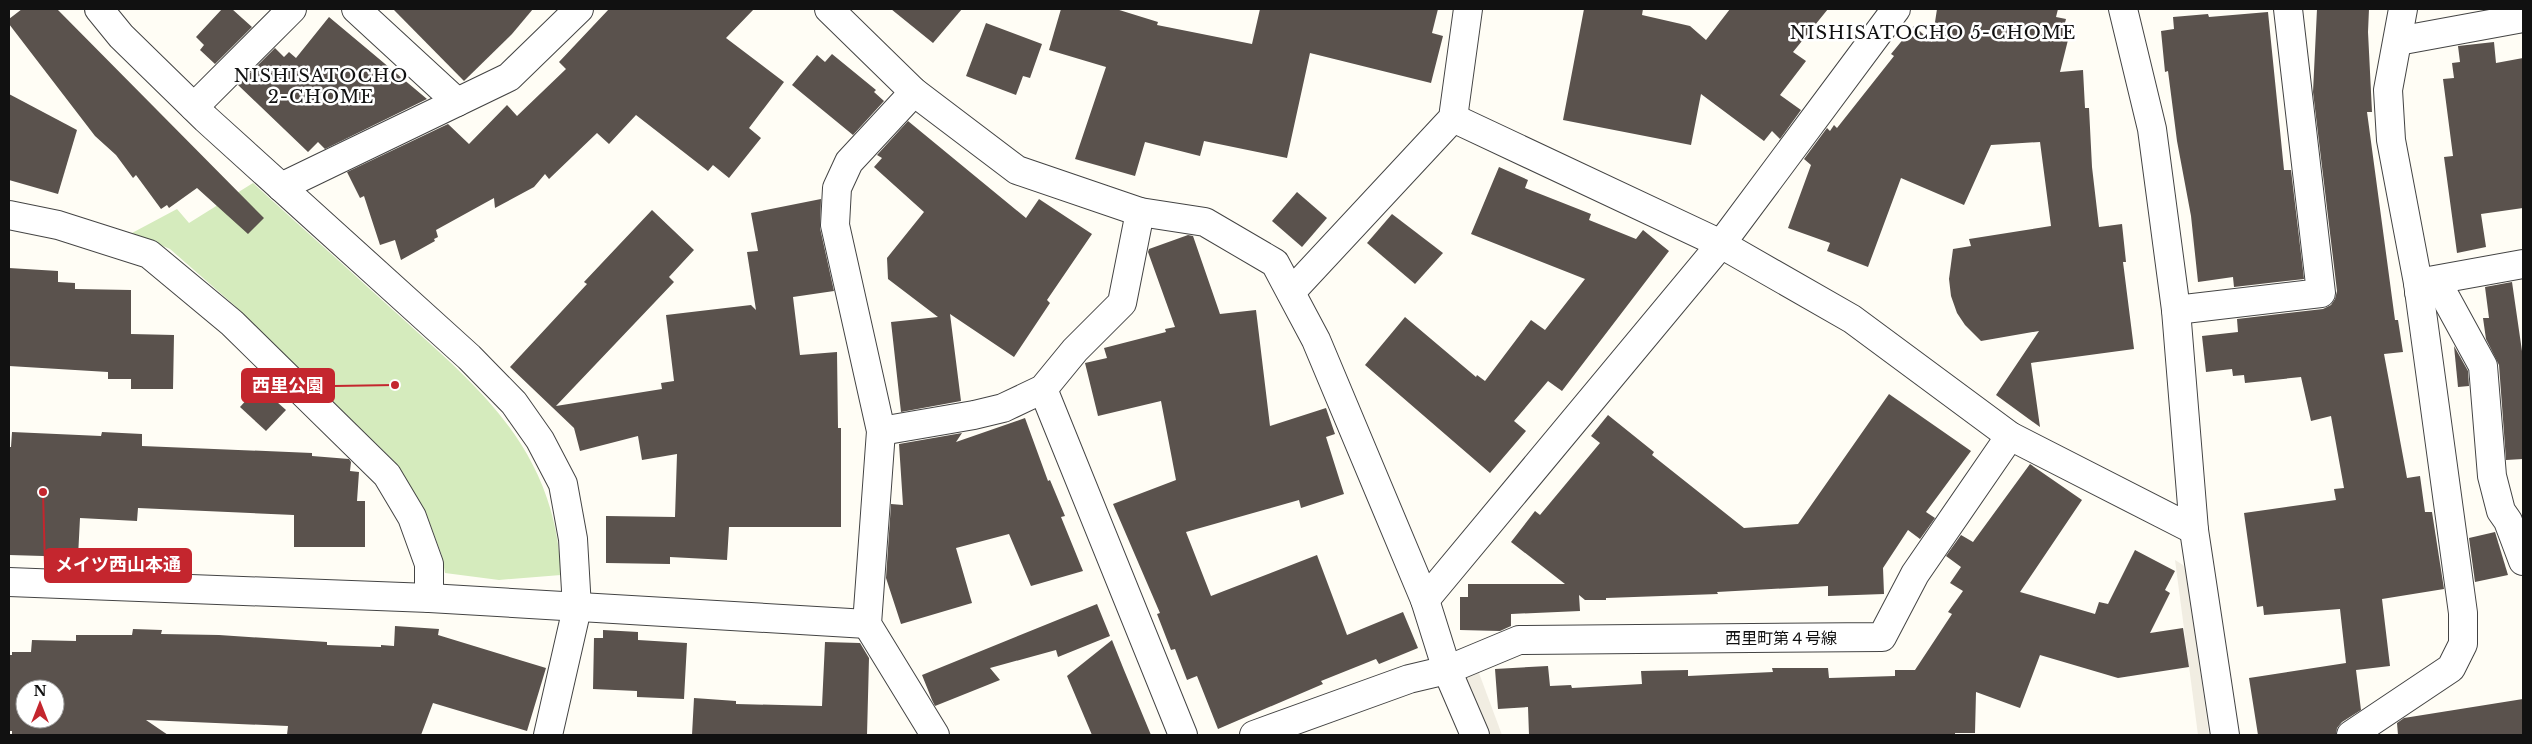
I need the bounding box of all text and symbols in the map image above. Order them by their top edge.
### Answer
district label: NISHISATOCHO 5-CHOME [1790,22,2076,44]
district label: NISHISATOCHO 2-CHOME [234,65,408,108]
callout: 西里公園 [242,369,334,402]
text: 西里公園 [252,375,324,397]
callout: メイツ西山本通 [45,549,191,582]
text: メイツ西山本通 [55,554,181,576]
street label: 西里町第４号線 [1725,628,1837,648]
north arrow [15,679,65,729]
text: N [33,682,47,700]

